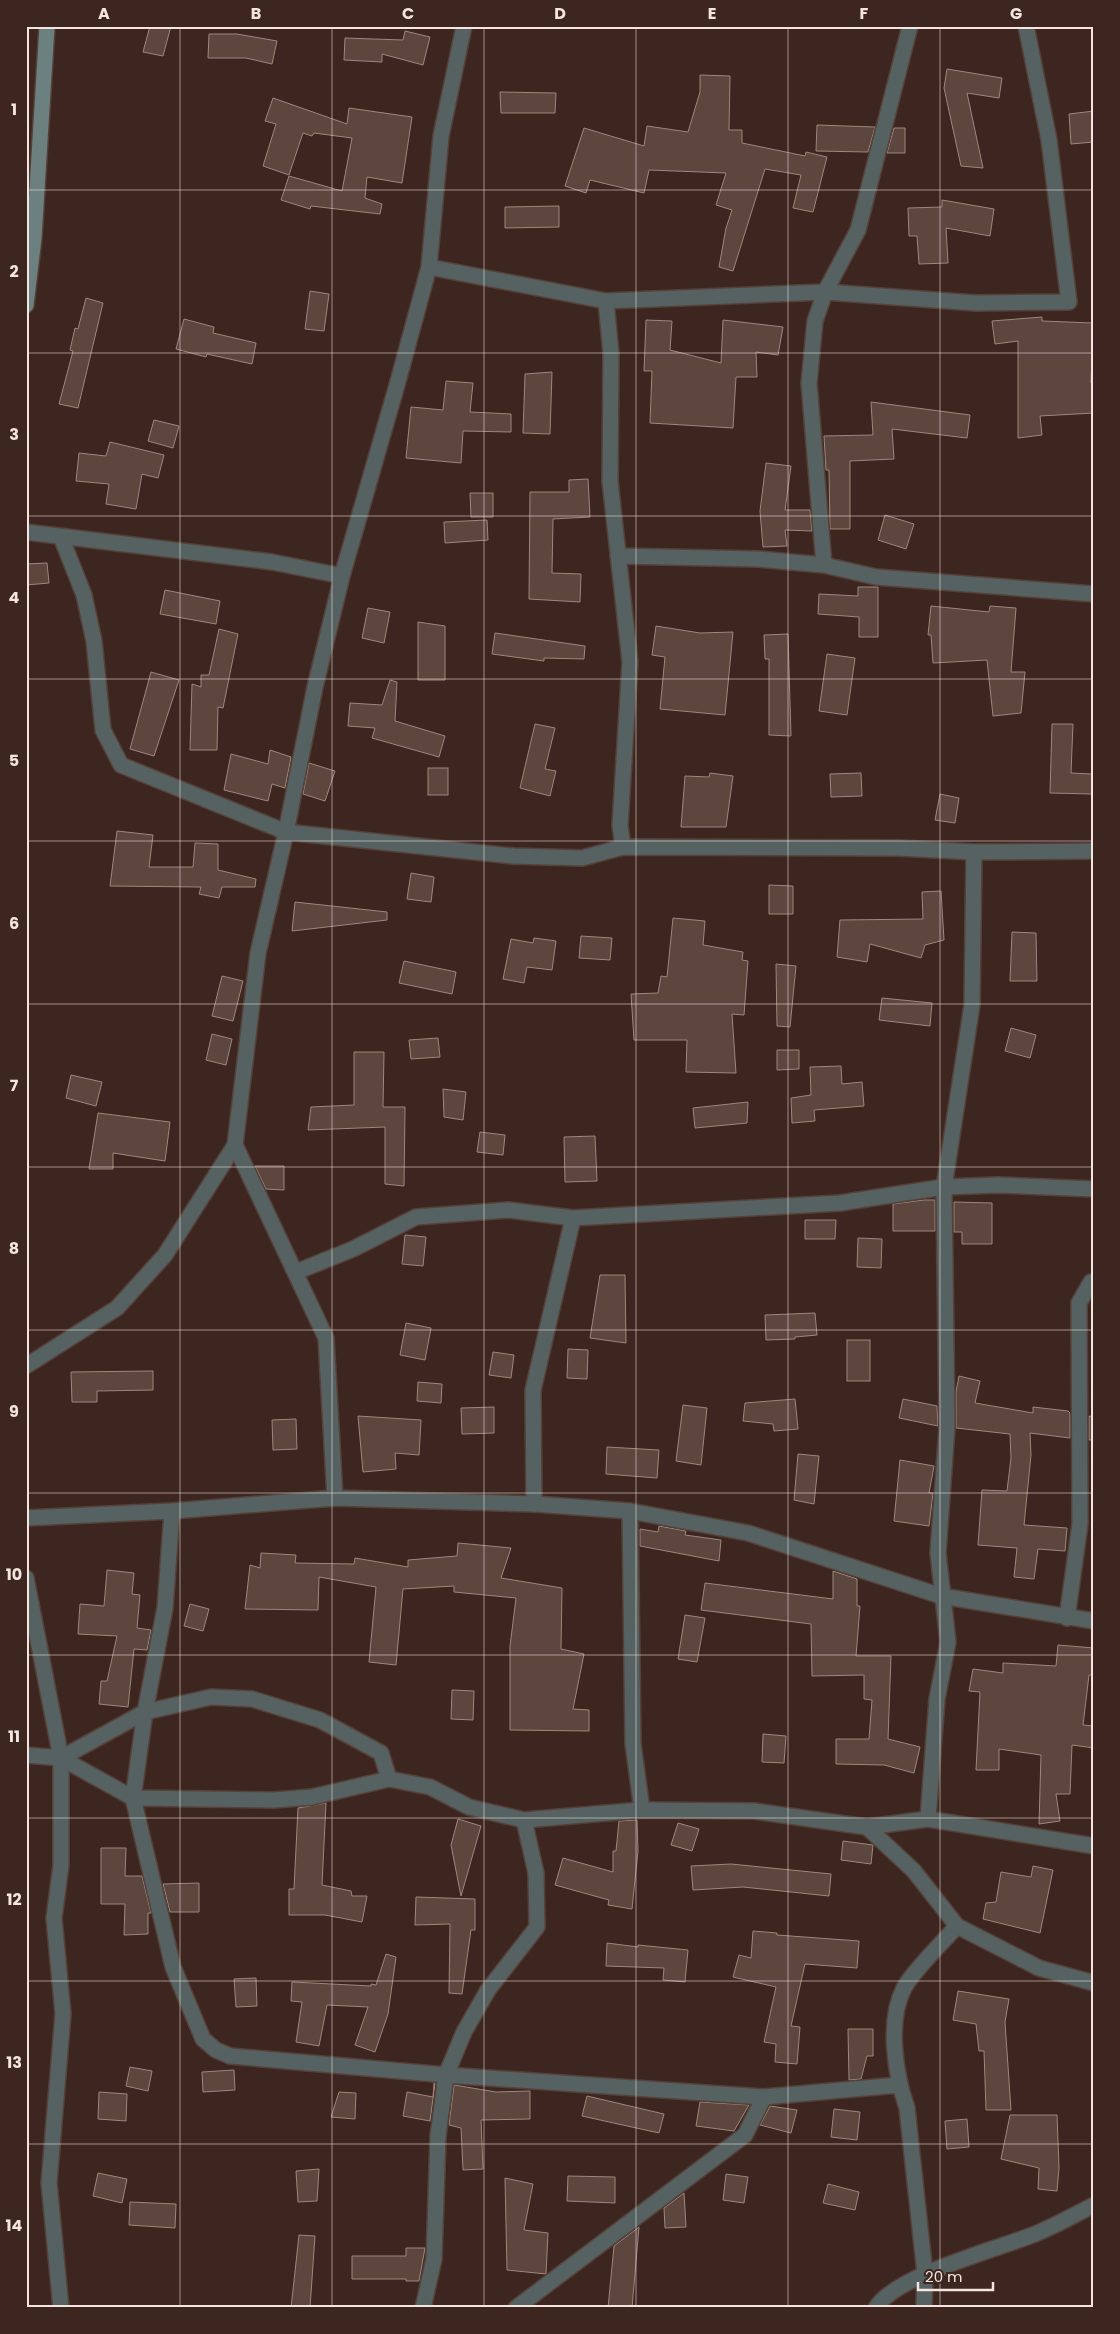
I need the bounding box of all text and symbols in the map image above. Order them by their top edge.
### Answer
text: A [98,2,110,25]
text: B [251,2,261,25]
text: C [402,2,414,25]
text: D [554,2,566,25]
text: E [708,2,716,25]
text: F [860,2,869,25]
text: G [1010,2,1022,25]
text: 1 [11,98,17,121]
text: 2 [9,260,19,283]
text: 3 [9,423,19,446]
text: 4 [9,586,20,609]
text: 5 [9,749,19,772]
text: 6 [9,912,19,935]
text: 7 [10,1074,19,1097]
text: 8 [9,1237,19,1260]
text: 9 [9,1400,19,1423]
text: 10 [6,1563,22,1586]
text: 11 [8,1725,20,1748]
text: 12 [6,1888,22,1911]
text: 13 [6,2051,22,2074]
text: 14 [6,2214,23,2237]
scale bar [918,2259,992,2291]
text: 20 m [925,2266,963,2287]

